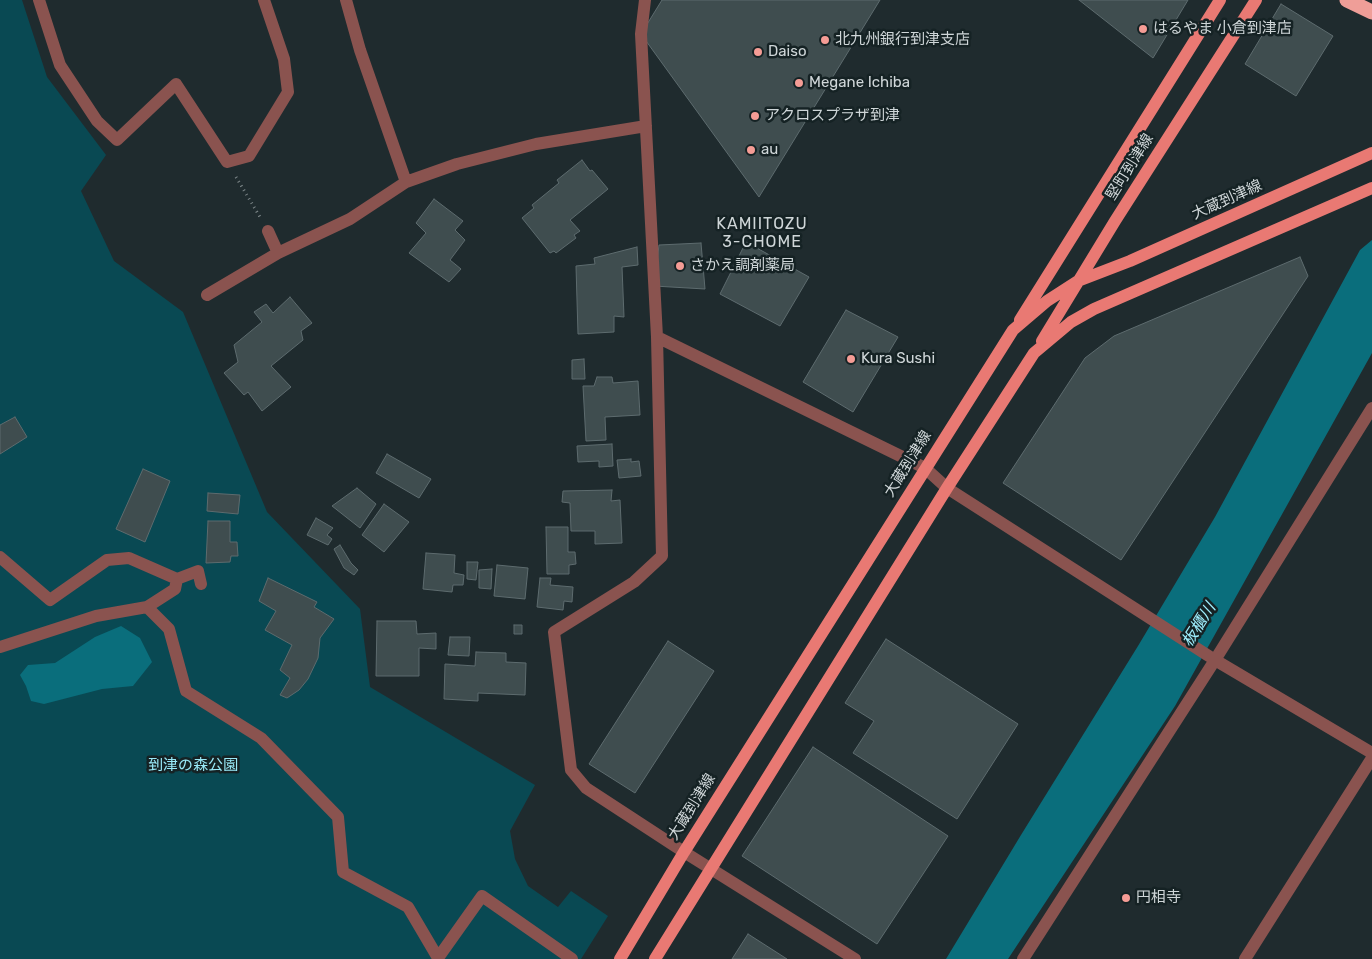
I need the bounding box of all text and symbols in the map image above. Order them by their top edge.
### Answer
place label: はるやま 小倉到津店 [1153,20,1292,38]
marker: はるやま 小倉到津店 [1137,23,1149,35]
place label: 北九州銀行到津支店 [835,31,970,49]
marker: 北九州銀行到津支店 [819,34,831,46]
place label: Daiso [768,43,807,61]
marker: Daiso [752,46,764,58]
place label: Megane Ichiba [809,74,910,92]
marker: Megane Ichiba [793,77,805,89]
place label: アクロスプラザ到津 [765,107,900,125]
marker: アクロスプラザ到津 [749,110,761,122]
street label: 堅町到津線 [1102,130,1158,204]
place label: au [761,141,778,159]
marker: au [745,144,757,156]
street label: 大蔵到津線 [1189,177,1265,223]
district label: KAMIITOZU 3-CHOME [715,214,809,252]
place label: さかえ調剤薬局 [690,257,795,275]
marker: さかえ調剤薬局 [674,260,686,272]
place label: Kura Sushi [861,350,935,368]
marker: Kura Sushi [845,353,857,365]
street label: 大蔵到津線 [880,427,936,501]
water label: 板櫃川 [1178,600,1220,650]
park label: 到津の森公園 [148,757,238,775]
street label: 大蔵到津線 [664,770,720,844]
place label: 円相寺 [1136,889,1181,907]
marker: 円相寺 [1120,892,1132,904]

